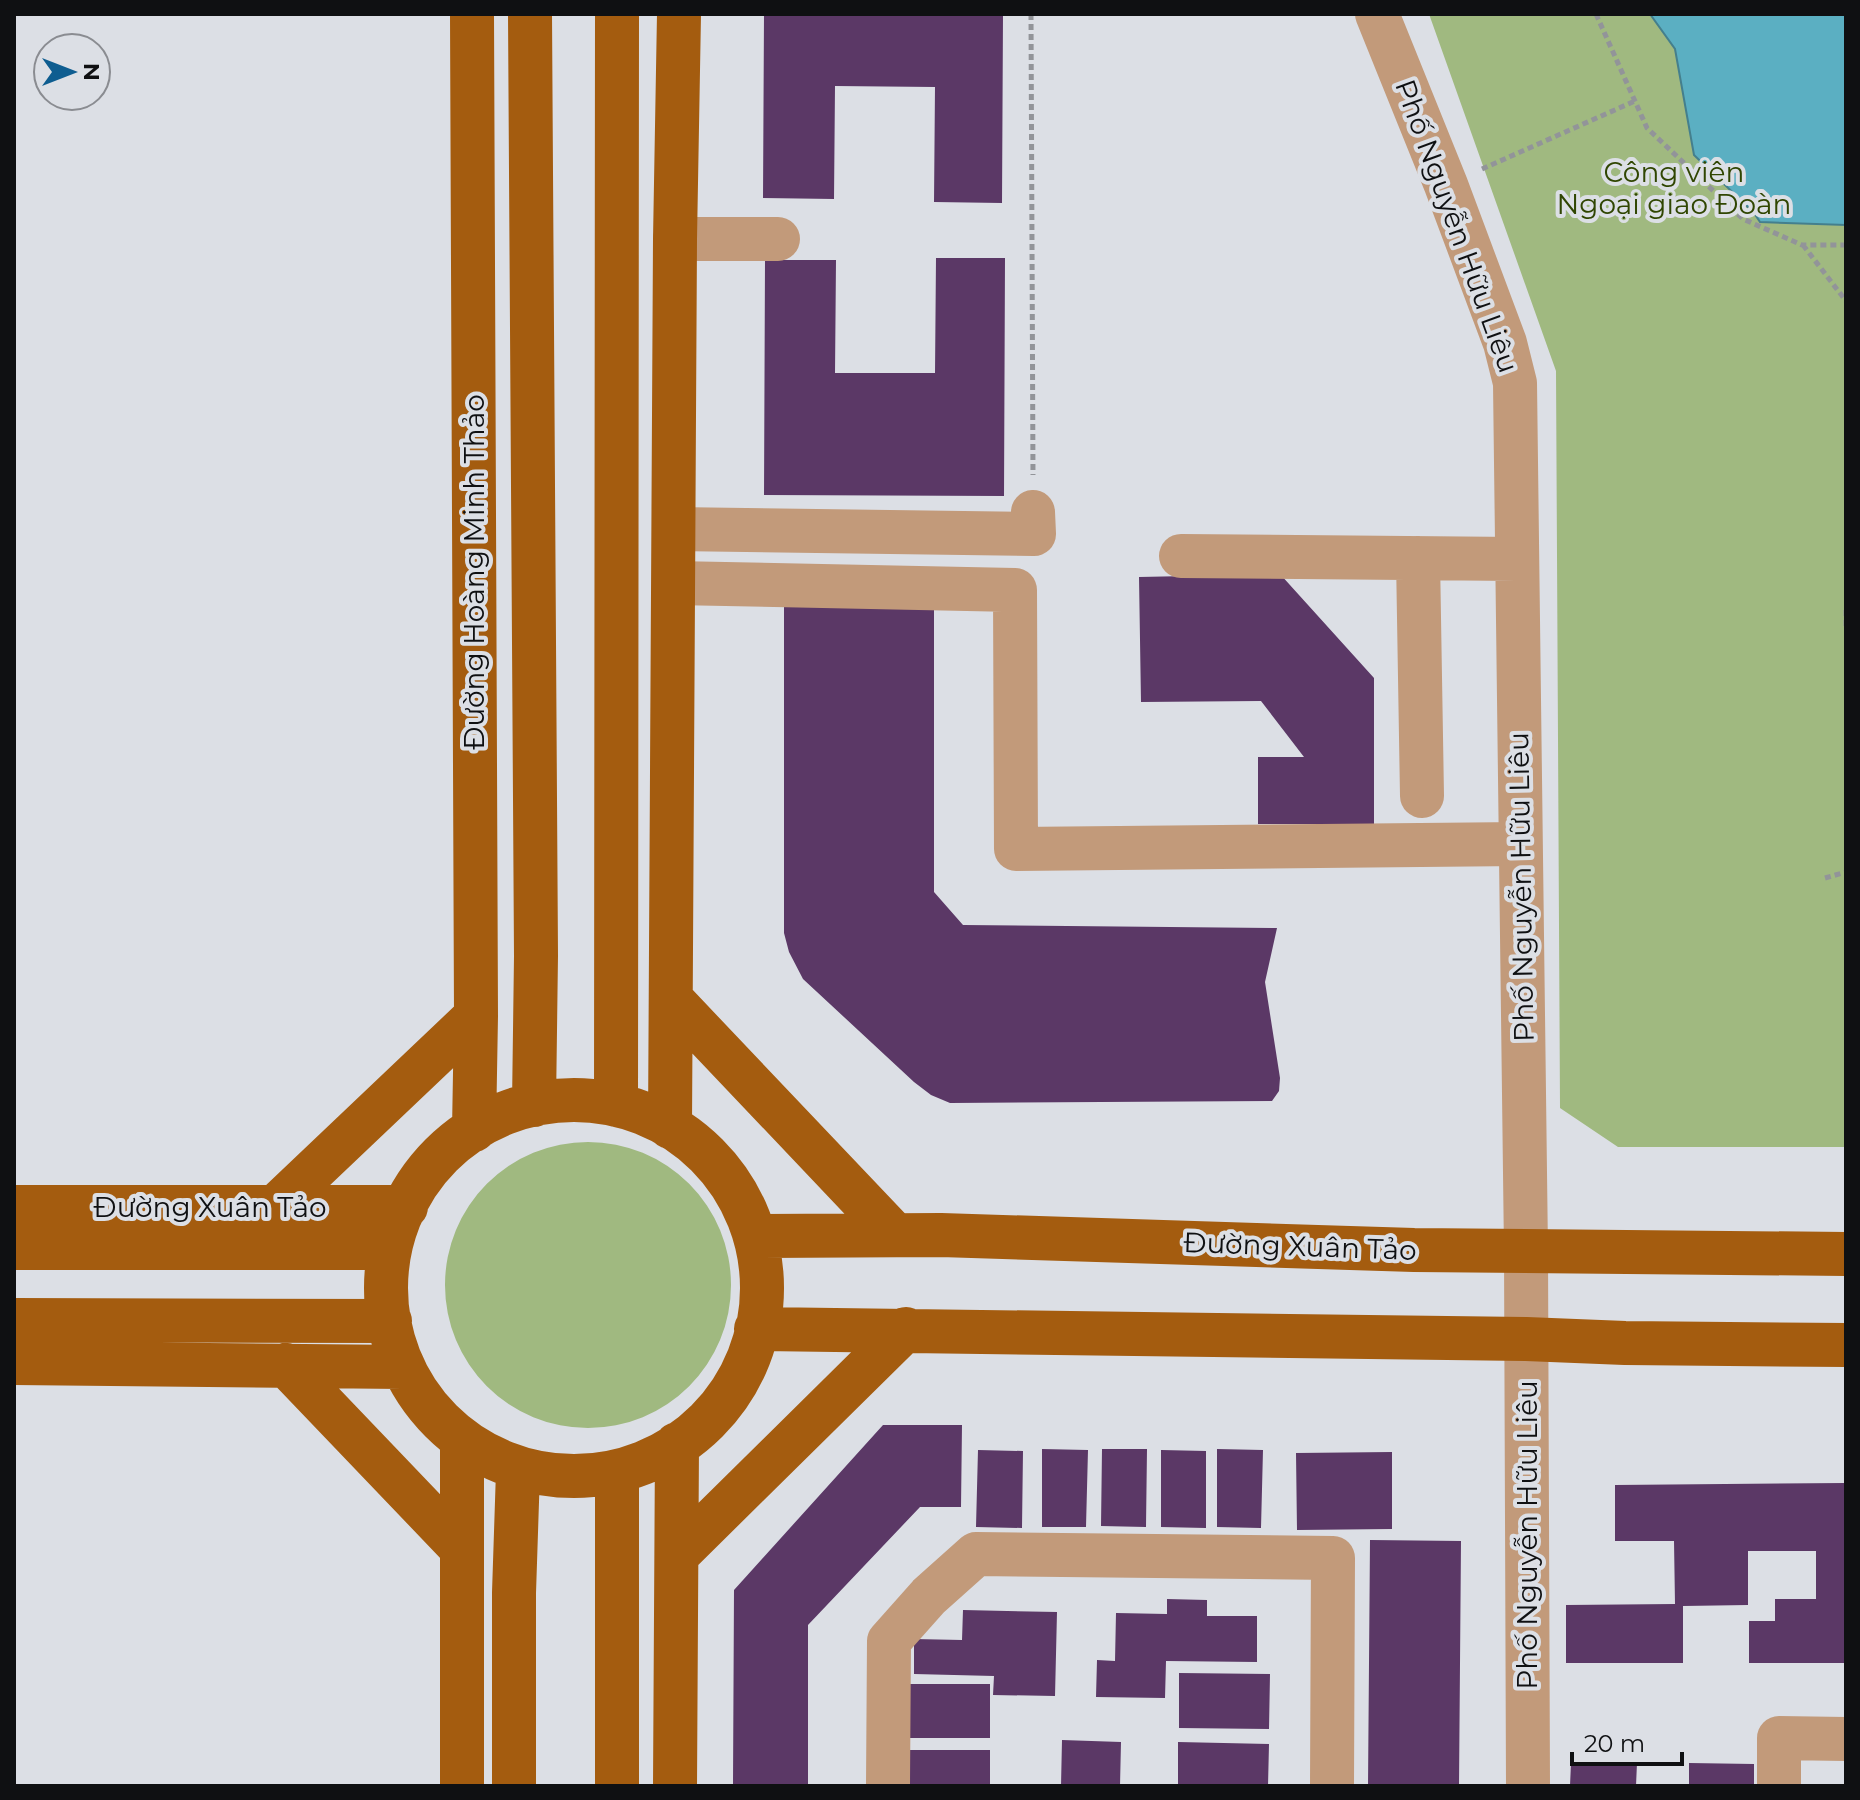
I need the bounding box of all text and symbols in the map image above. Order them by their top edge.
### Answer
north arrow [32,32,112,112]
text: N [78,63,105,81]
street label: Phố Nguyễn Hữu Liêu [1388,75,1526,377]
park label: Công viên Ngoại giao Đoàn [1556,155,1792,221]
street label: Đường Hoàng Minh Thảo [457,394,491,750]
street label: Phố Nguyễn Hữu Liêu [1501,732,1541,1042]
street label: Đường Xuân Tảo [93,1190,327,1224]
street label: Đường Xuân Tảo [1183,1225,1417,1267]
street label: Phố Nguyễn Hữu Liêu [1510,1380,1544,1690]
scale bar [1572,1716,1682,1766]
text: 20 m [1584,1729,1645,1758]

